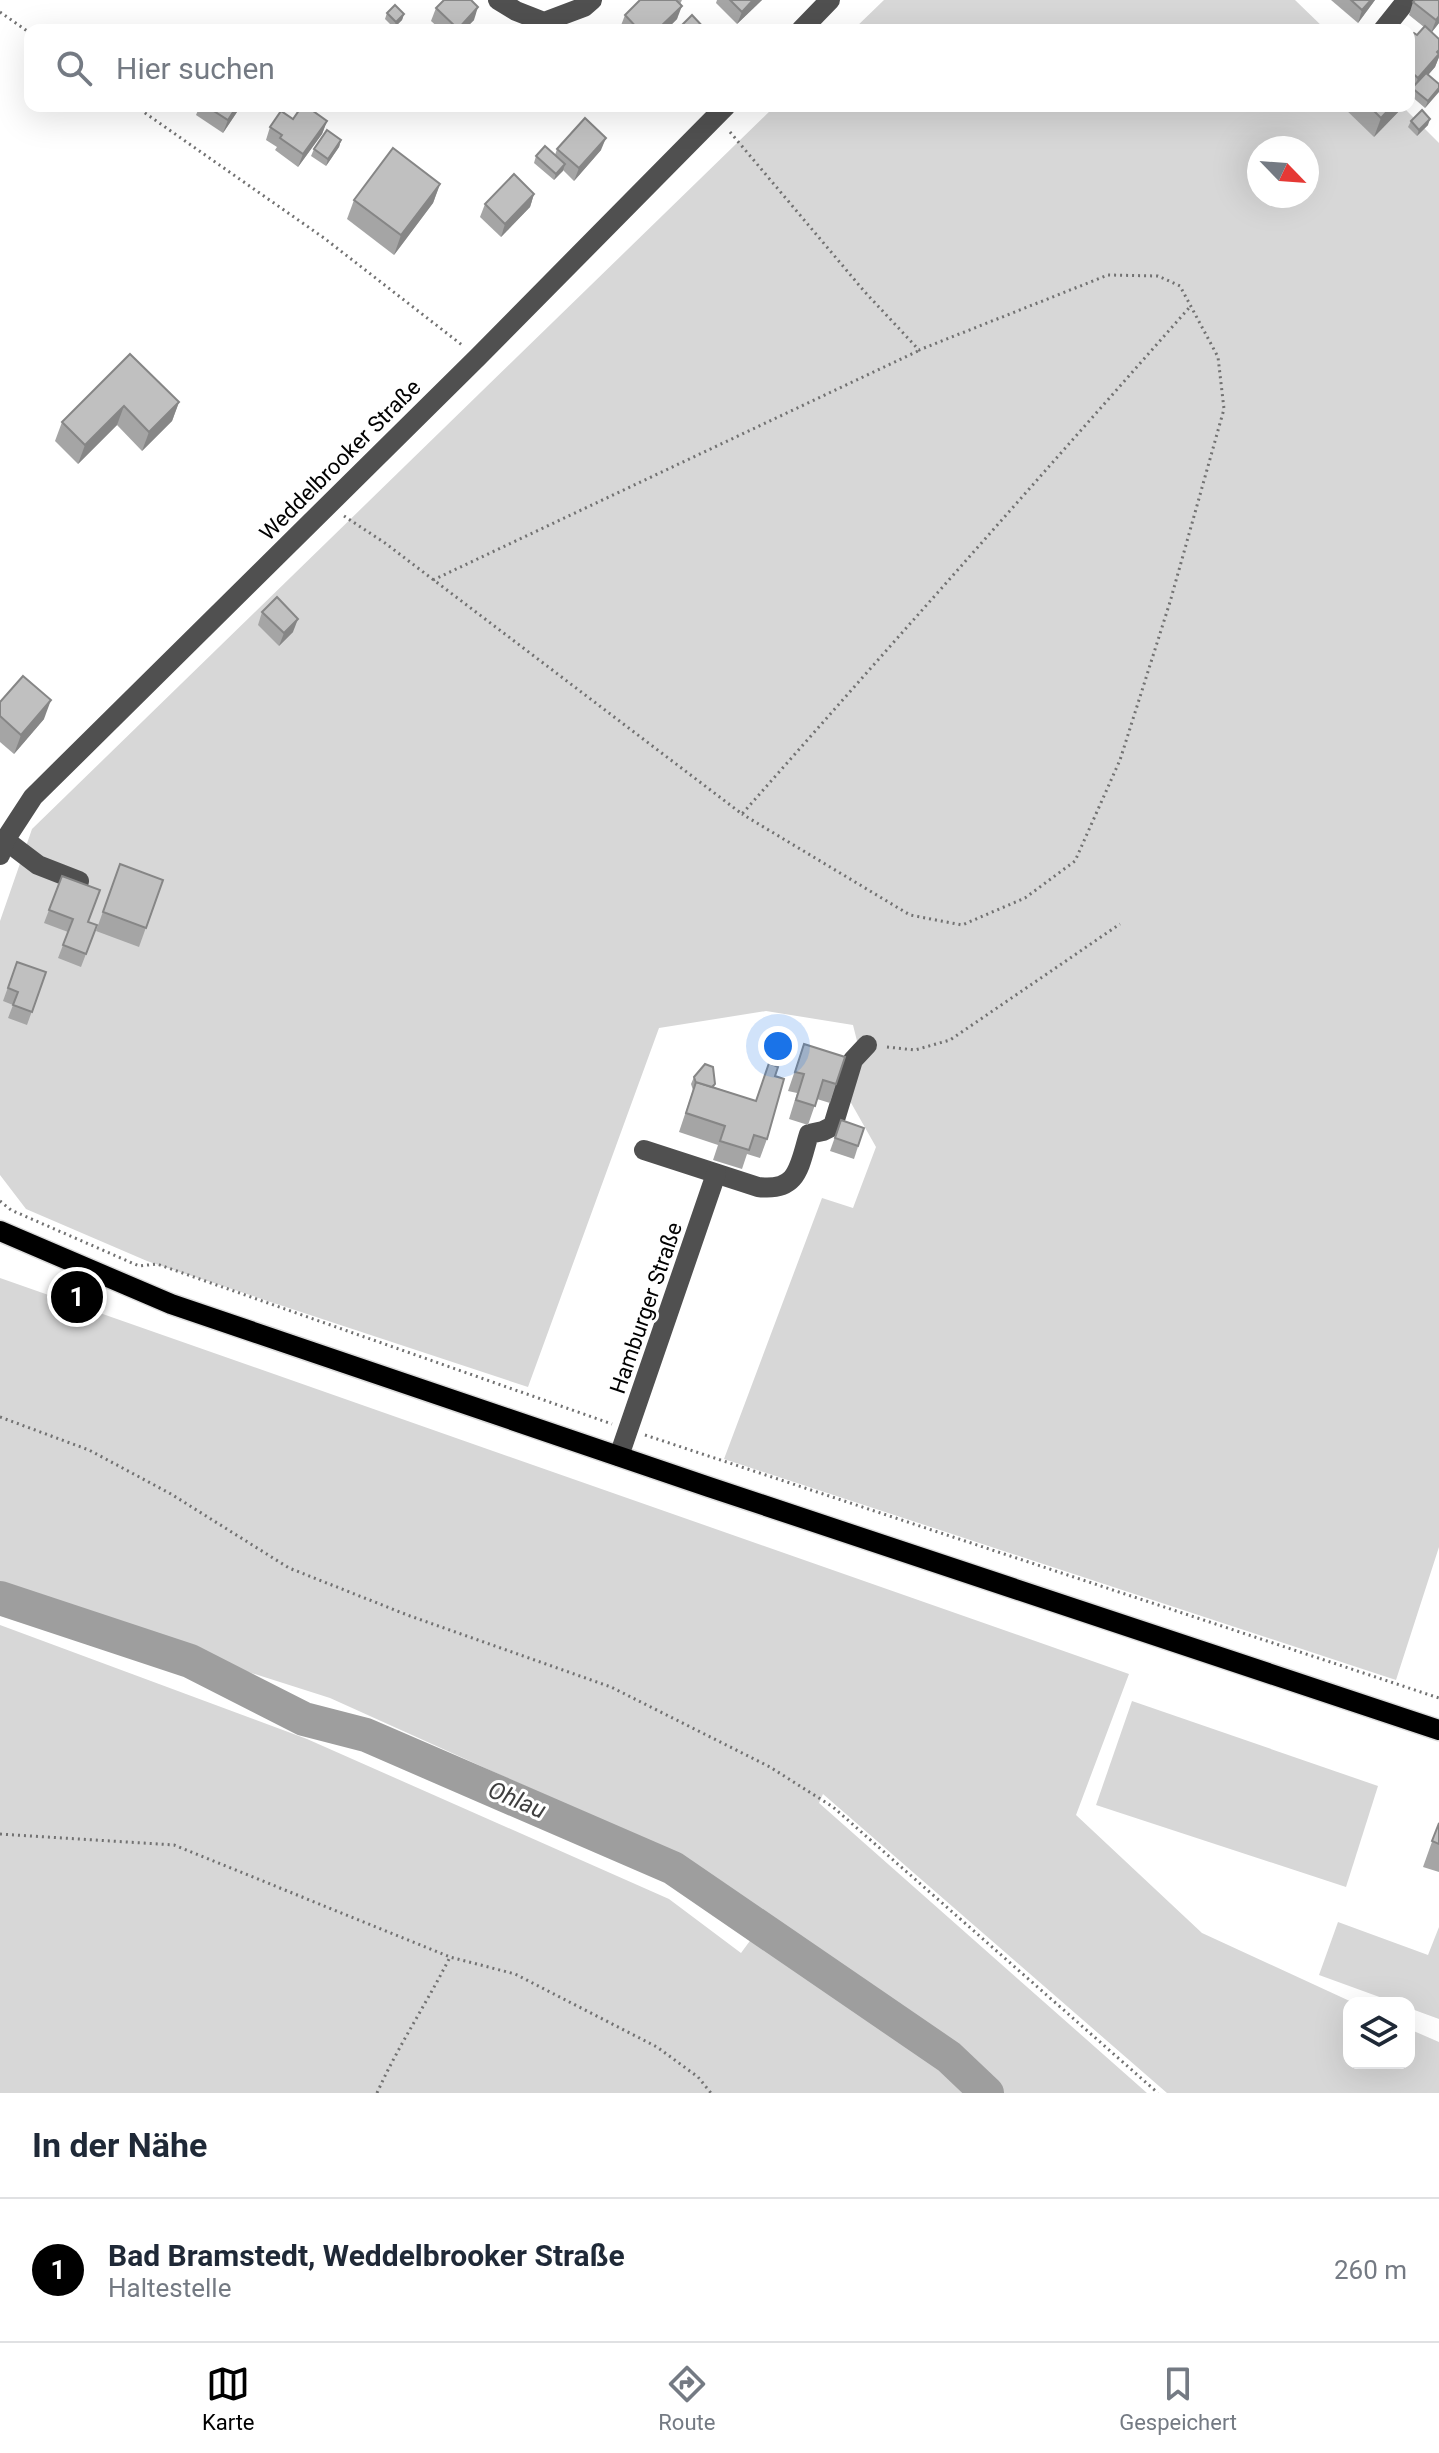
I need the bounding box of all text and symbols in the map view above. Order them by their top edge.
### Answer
search box [24,24,1415,112]
icon: search [52,46,96,90]
text: Hier suchen [116,51,275,86]
north arrow [1247,136,1319,208]
street label: Weddelbrooker Straße [254,374,426,546]
your location [758,1026,798,1066]
street label: Hamburger Straße [605,1219,687,1397]
pin: 1 [51,1267,103,1327]
water label: Ohlau [484,1775,550,1825]
map controls [1343,1997,1415,2069]
button: layers [1343,1997,1415,2069]
text: In der Nähe [32,2125,207,2165]
text: Bad Bramstedt, Weddelbrooker Straße [108,2238,625,2273]
text: 1 [51,2255,65,2285]
text: 260 m [1334,2255,1407,2285]
text: Haltestelle [108,2273,231,2303]
tab: Karte [202,2362,255,2435]
tab: Route [658,2362,715,2435]
tab: Gespeichert [1119,2362,1237,2435]

